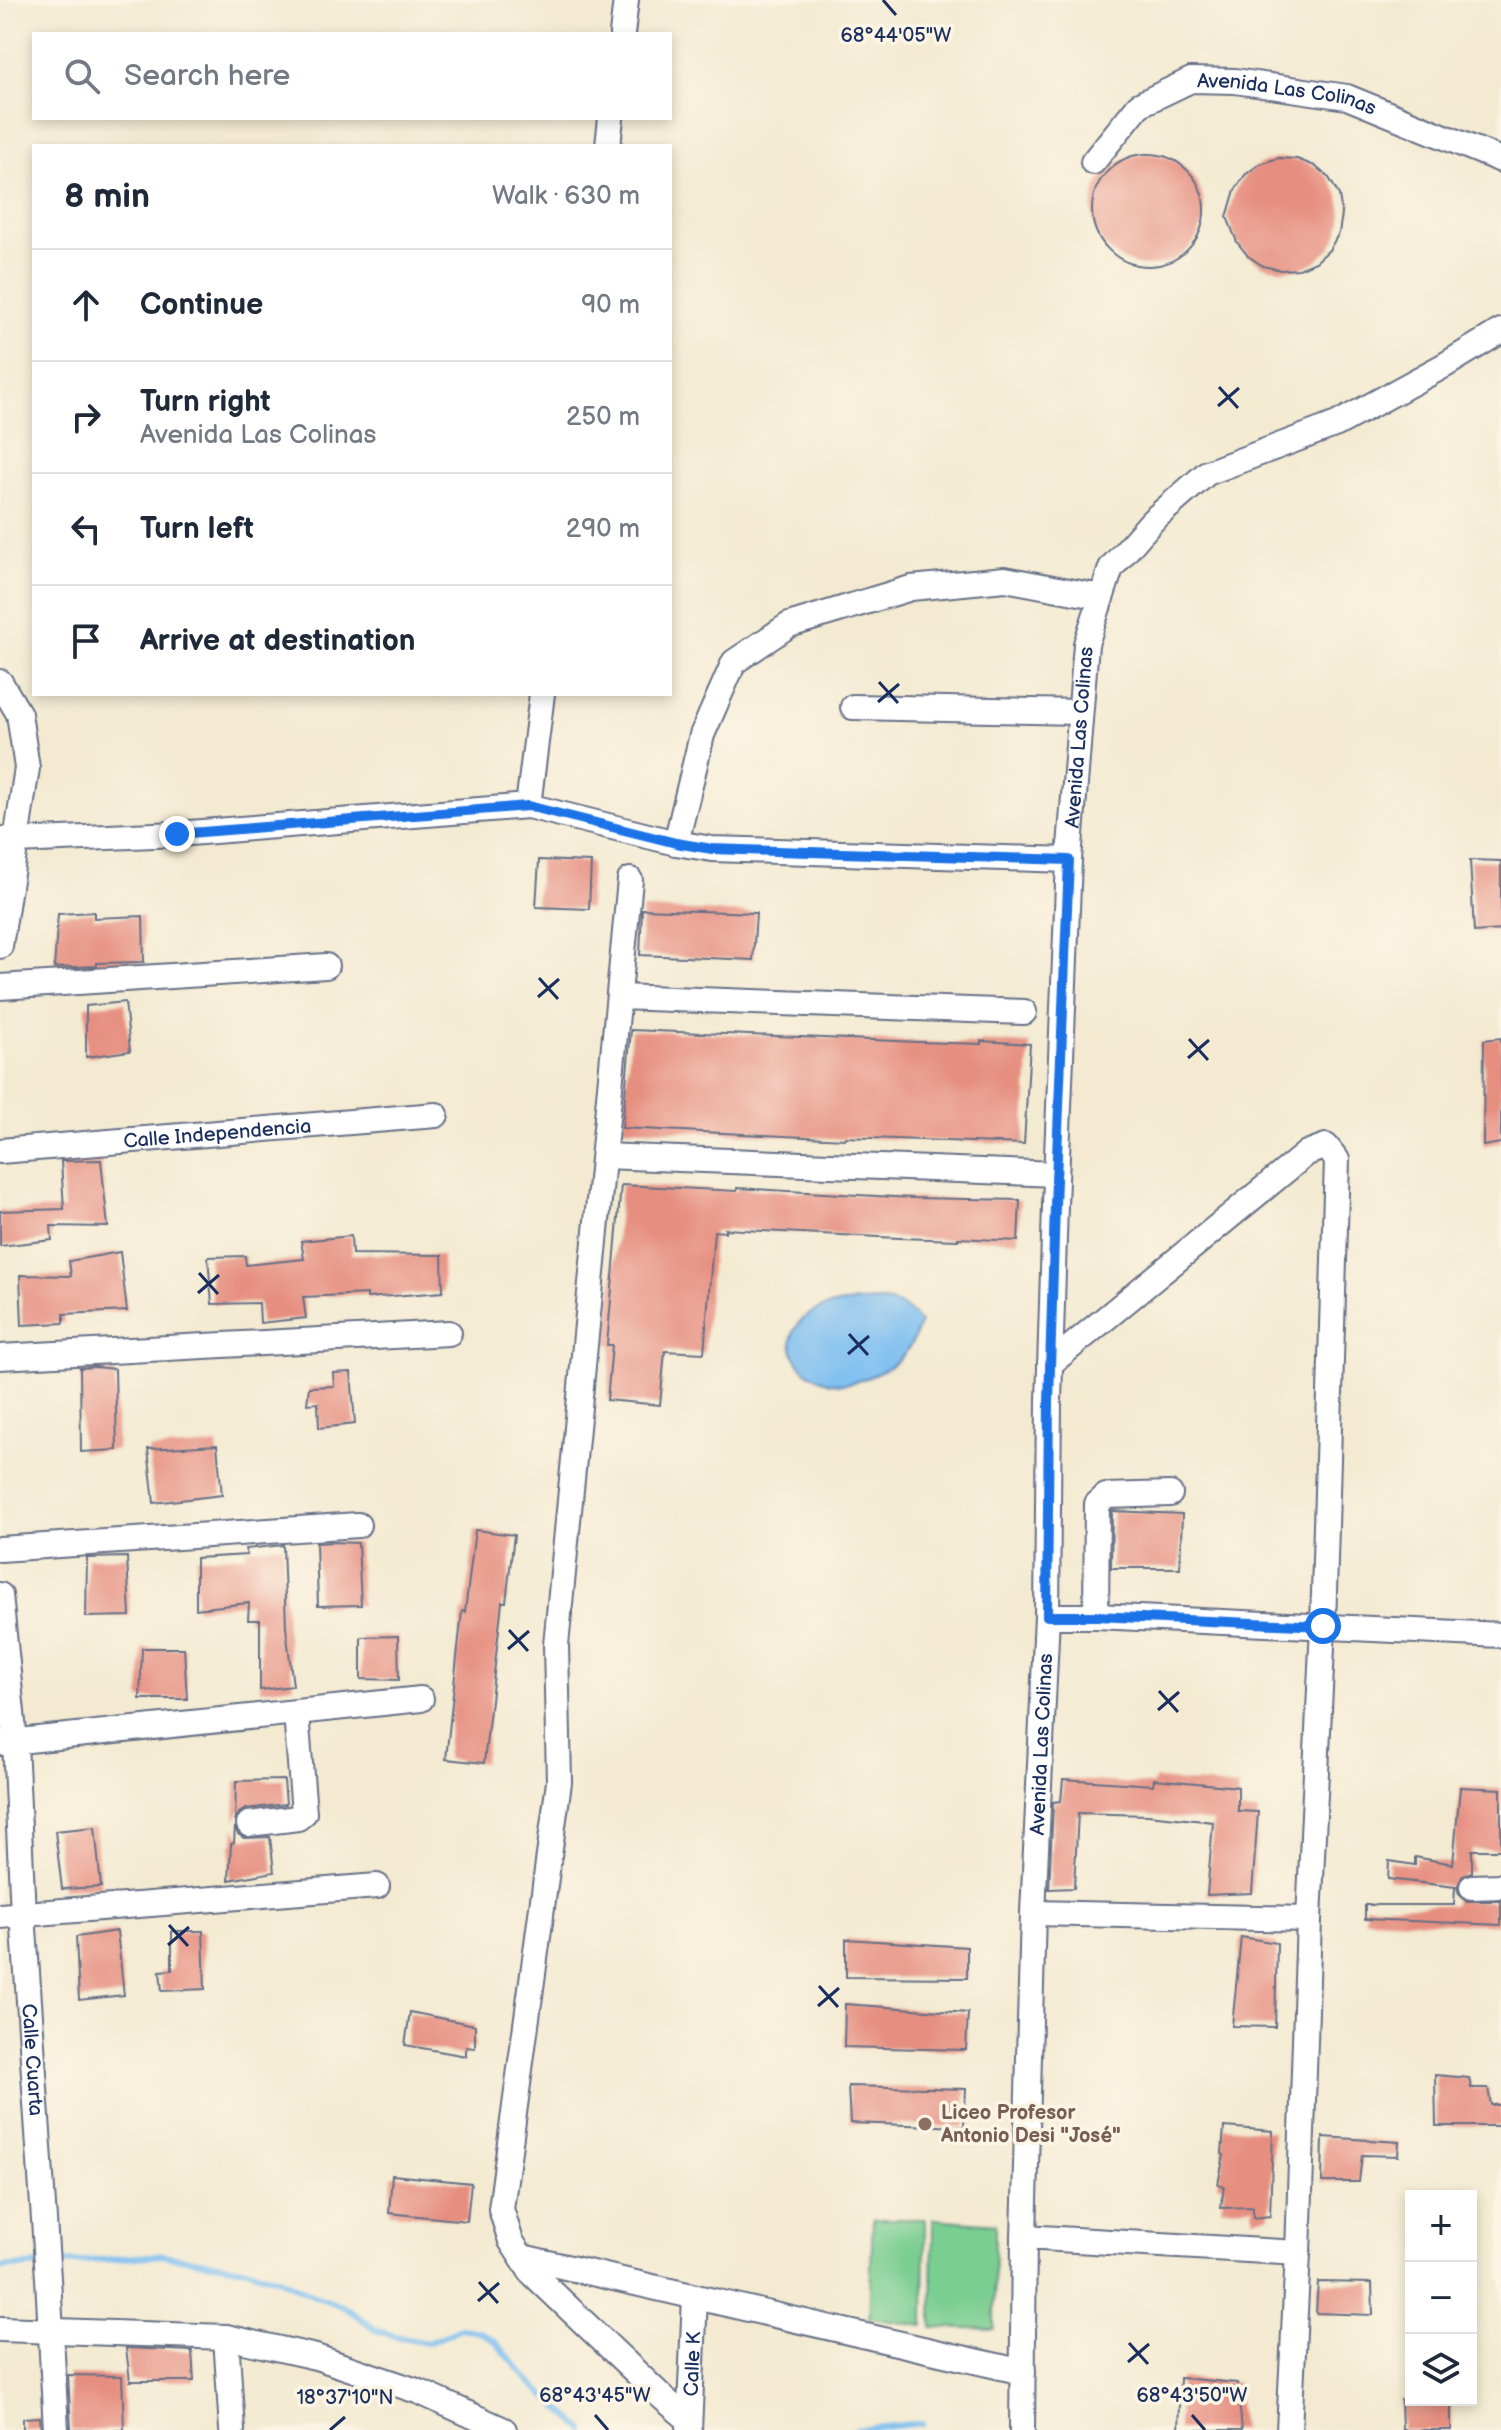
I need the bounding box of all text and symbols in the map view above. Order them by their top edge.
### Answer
text: 68°44'05"W [841,24,951,48]
search box [32,32,672,120]
icon: search [60,54,104,98]
text: Search here [124,58,290,94]
street label: Avenida Las Colinas [1197,69,1380,121]
text: 8 min [64,176,150,217]
text: Walk · 630 m [492,181,640,212]
icon: ahead [64,283,108,327]
text: Continue [140,287,263,323]
text: 90 m [581,290,640,321]
text: Turn right [140,384,271,420]
icon: right [64,395,108,439]
text: 250 m [566,402,640,433]
text: Avenida Las Colinas [140,420,376,451]
icon: left [64,507,108,551]
text: Turn left [140,511,254,547]
text: 290 m [566,514,640,545]
icon: arrive [64,619,108,663]
text: Arrive at destination [140,623,416,659]
street label: Avenida Las Colinas [1061,646,1099,829]
route end [159,816,195,852]
street label: Calle Independencia [122,1114,312,1154]
route start [1305,1608,1341,1644]
street label: Avenida Las Colinas [1026,1653,1058,1836]
street label: Calle Cuarta [16,2003,48,2117]
place label: Liceo Profesor Antonio Desi "José" [940,2101,1121,2148]
marker: Liceo Profesor Antonio Desi "José" [916,2115,934,2133]
map controls [1405,2190,1477,2406]
button: + [1405,2190,1477,2262]
button: − [1405,2262,1477,2334]
street label: Calle K [680,2331,706,2397]
button: layers [1405,2334,1477,2406]
text: 68°43'45"W [539,2384,651,2408]
text: 68°43'50"W [1137,2384,1247,2408]
text: 18°37'10"N [296,2386,394,2410]

